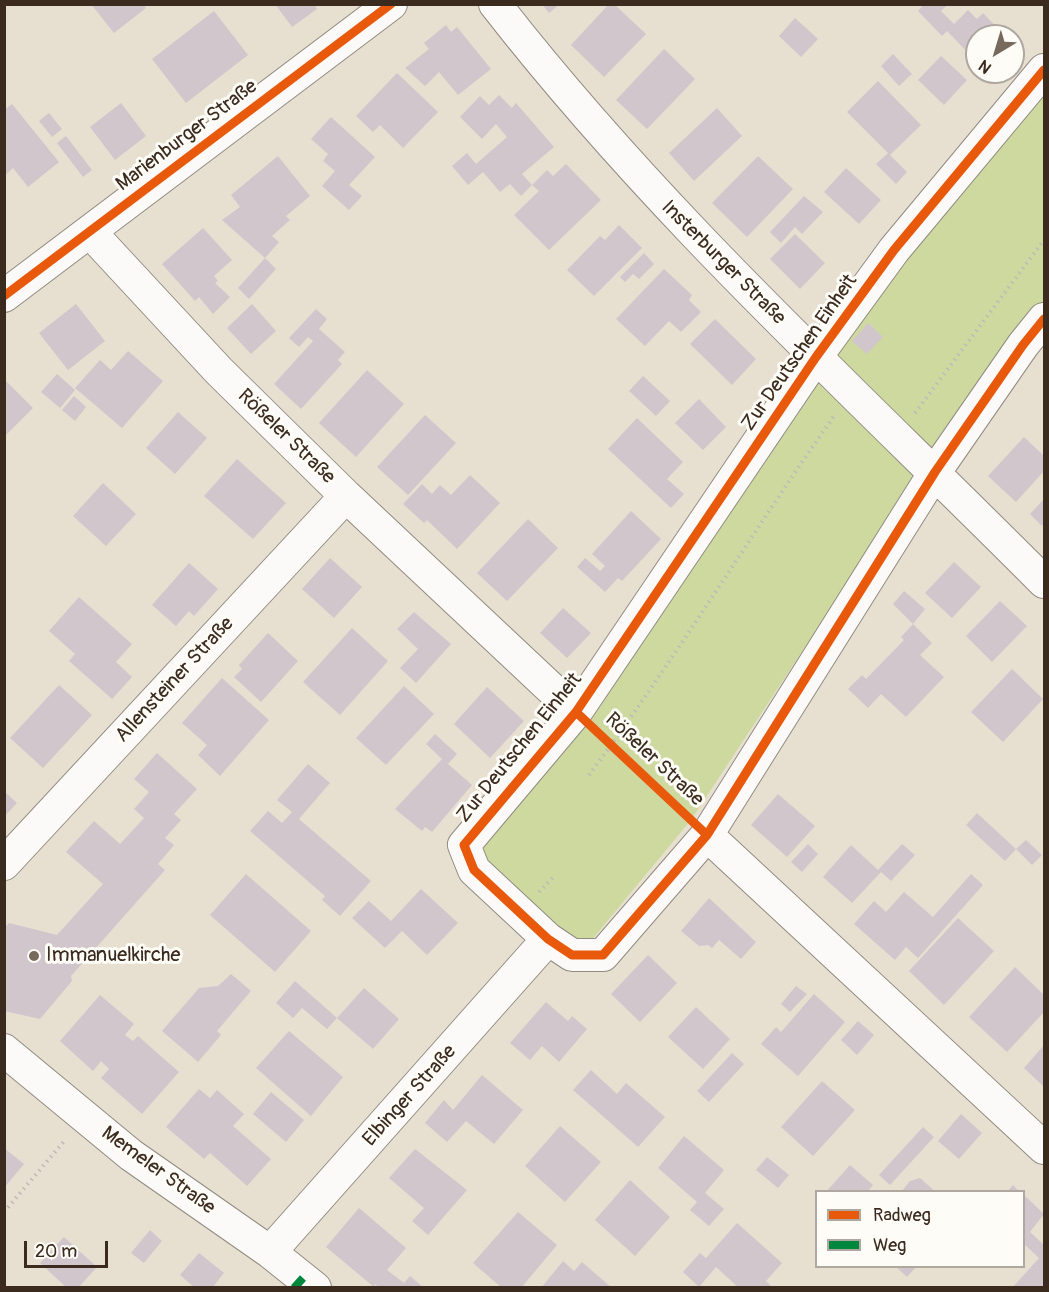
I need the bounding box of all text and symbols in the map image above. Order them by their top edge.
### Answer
north arrow [965,24,1025,84]
text: N [975,55,996,78]
street label: Marienburger Straße [112,75,262,197]
street label: Insterburger Straße [656,196,790,330]
street label: Zur Deutschen Einheit [737,270,863,436]
street label: Rößeler Straße [232,385,340,489]
street label: Allensteiner Straße [111,612,239,748]
street label: Zur Deutschen Einheit [452,668,588,828]
street label: Rößeler Straße [600,708,708,812]
place label: Immanuelkirche [46,944,180,968]
marker: Immanuelkirche [27,949,41,963]
street label: Elbinger Straße [358,1040,462,1152]
street label: Memeler Straße [96,1122,220,1220]
legend [815,1190,1025,1268]
text: Radweg [873,1204,931,1227]
scale bar [27,1229,111,1267]
text: Weg [873,1234,906,1257]
text: 20 m [35,1240,77,1263]

